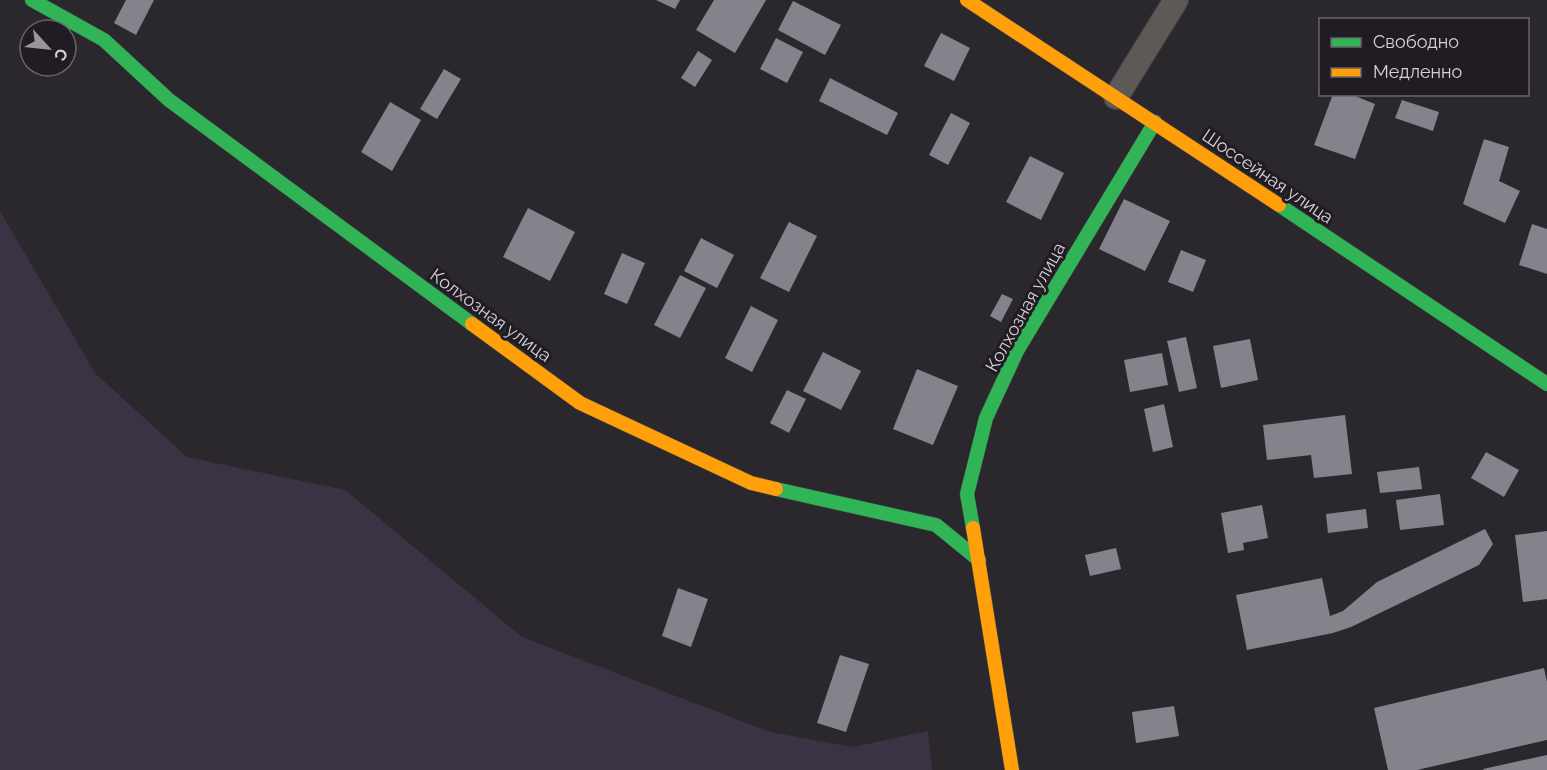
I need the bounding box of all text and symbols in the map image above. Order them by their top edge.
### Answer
north arrow [18,18,78,78]
legend [1319,18,1529,96]
text: Свободно [1373,31,1459,52]
text: С [50,45,72,64]
text: Медленно [1373,61,1462,82]
street label: Шоссейная улица [1199,124,1337,228]
street label: Колхозная улица [981,239,1069,375]
street label: Колхозная улица [426,264,556,366]

